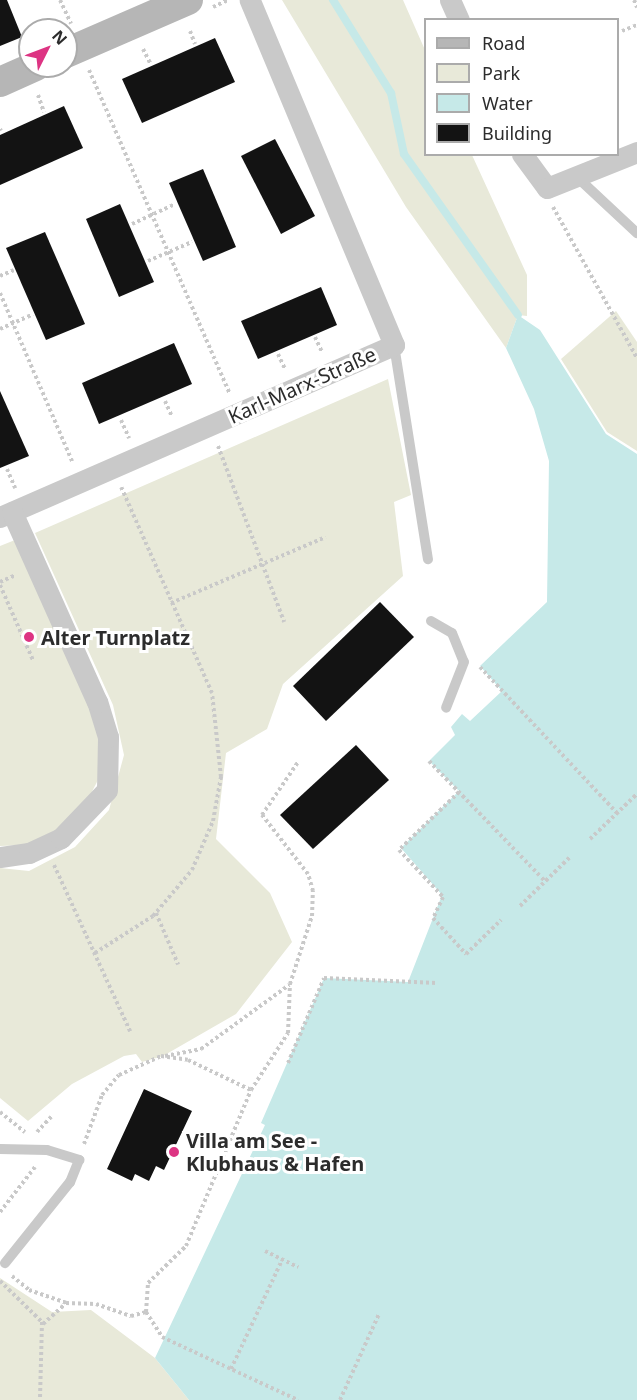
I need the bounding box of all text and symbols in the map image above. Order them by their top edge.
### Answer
north arrow [18,18,78,78]
legend [424,18,619,156]
text: N [47,25,72,49]
text: Road [482,31,525,55]
text: Park [482,61,520,85]
text: Water [482,91,533,115]
text: Building [482,121,552,145]
street label: Karl-Marx-Straße [224,342,380,428]
place label: Alter Turnplatz [41,625,190,649]
marker: Alter Turnplatz [22,630,36,644]
place label: Villa am See - Klubhaus & Hafen [186,1128,364,1175]
marker: Villa am See - Klubhaus & Hafen [167,1145,181,1159]

